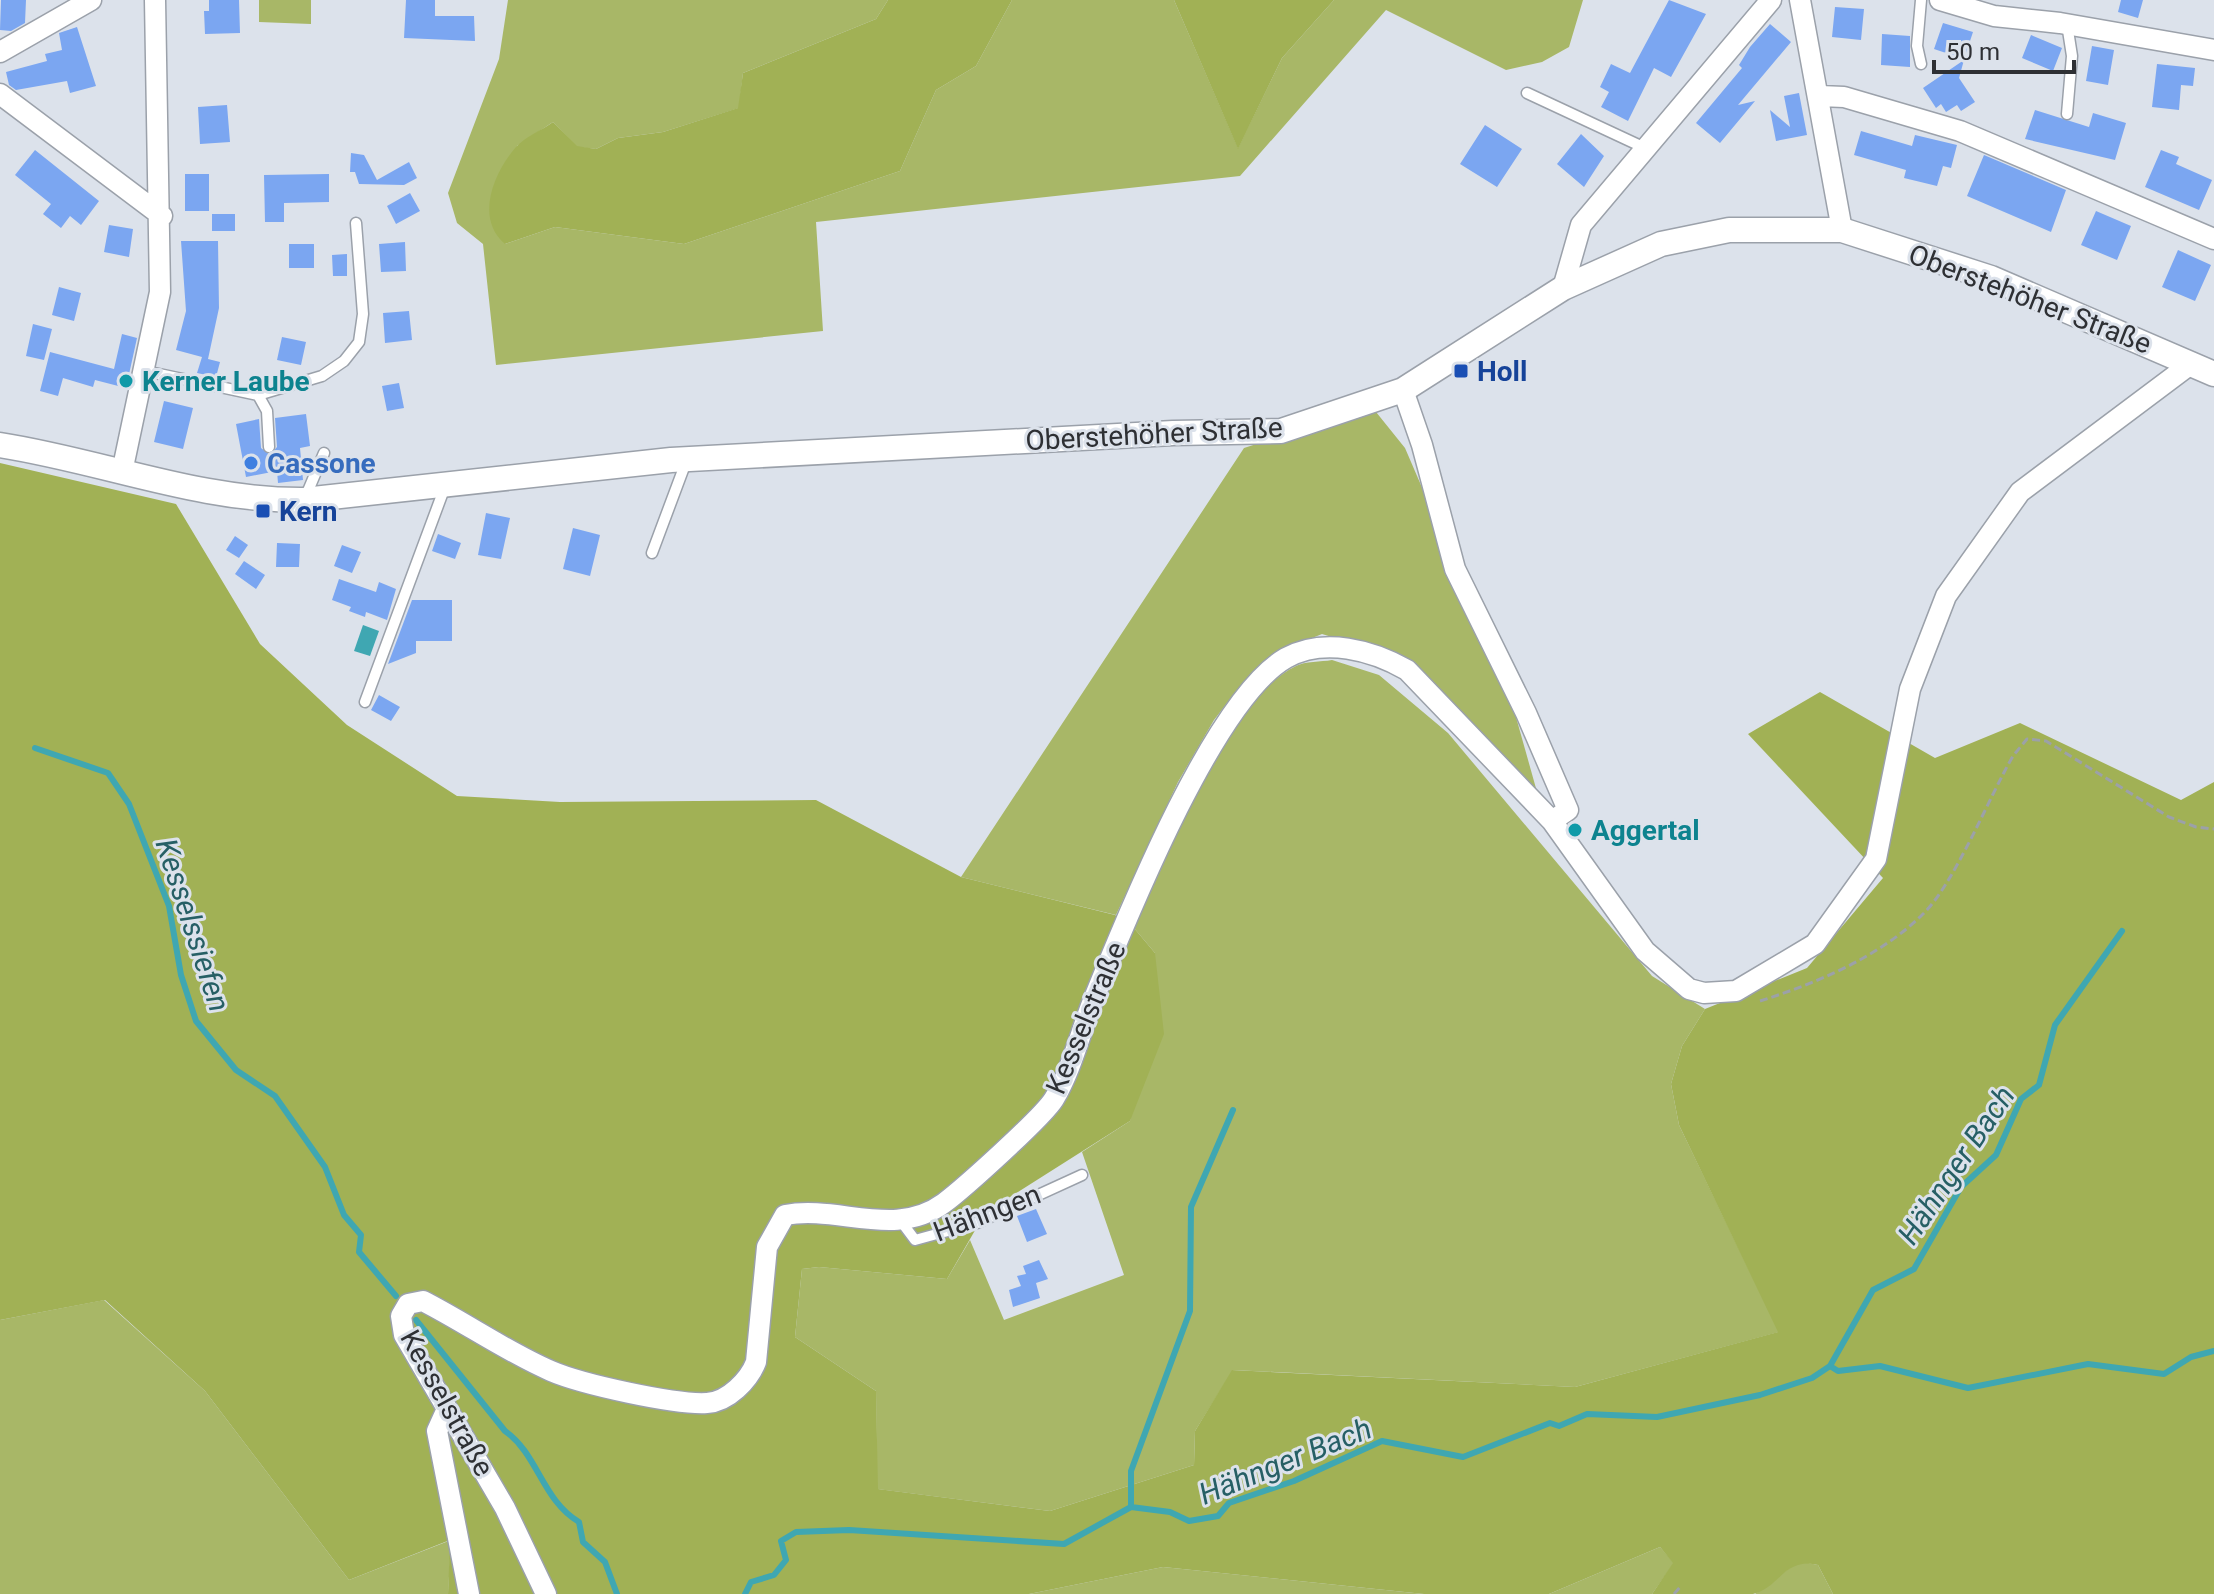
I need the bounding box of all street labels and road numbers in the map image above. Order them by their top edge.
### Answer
street label: Oberstehöher Straße [1904,237,2156,361]
street label: Oberstehöher Straße [1025,411,1283,457]
street label: Kesselstraße [1039,937,1133,1099]
street label: Hähngen [929,1178,1045,1248]
street label: Kesselstraße [393,1324,501,1482]

